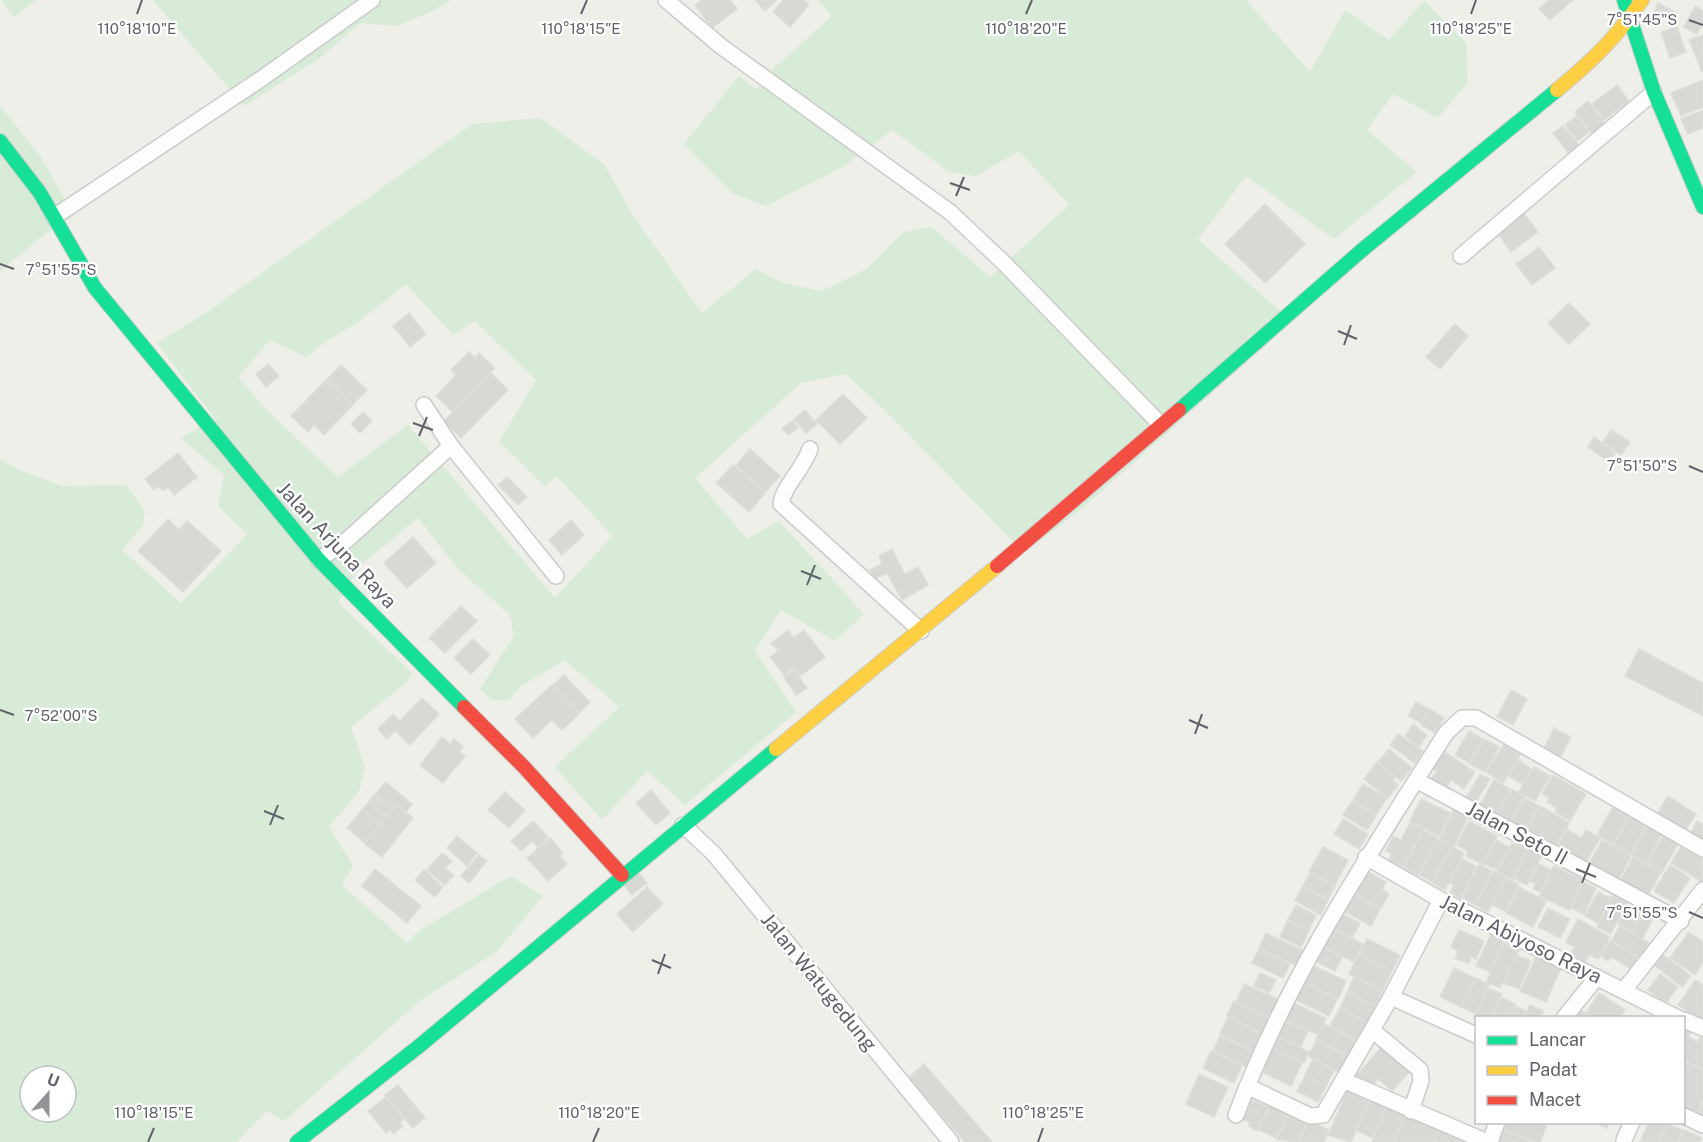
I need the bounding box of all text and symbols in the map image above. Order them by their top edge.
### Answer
text: 7°51'45"S [1607,11,1677,28]
text: 110°18'10"E [98,20,176,37]
text: 110°18'15"E [541,20,621,37]
text: 110°18'20"E [985,20,1067,37]
text: 110°18'25"E [1430,20,1512,37]
text: 7°51'55"S [25,261,97,278]
text: 7°51'50"S [1607,457,1677,474]
street label: Jalan Arjuna Raya [272,477,402,613]
text: 7°52'00"S [25,707,97,724]
street label: Jalan Seto II [1462,796,1572,870]
street label: Jalan Abiyoso Raya [1436,889,1606,989]
text: 7°51'55"S [1606,904,1678,921]
street label: Jalan Watugedung [756,908,882,1056]
legend [1475,1016,1685,1124]
text: Lancar [1529,1029,1586,1050]
text: Padat [1529,1059,1578,1080]
north arrow [18,1064,78,1124]
text: U [44,1070,62,1091]
text: Macet [1529,1089,1581,1110]
text: 110°18'15"E [114,1104,194,1121]
text: 110°18'20"E [558,1104,640,1121]
text: 110°18'25"E [1002,1104,1084,1121]

